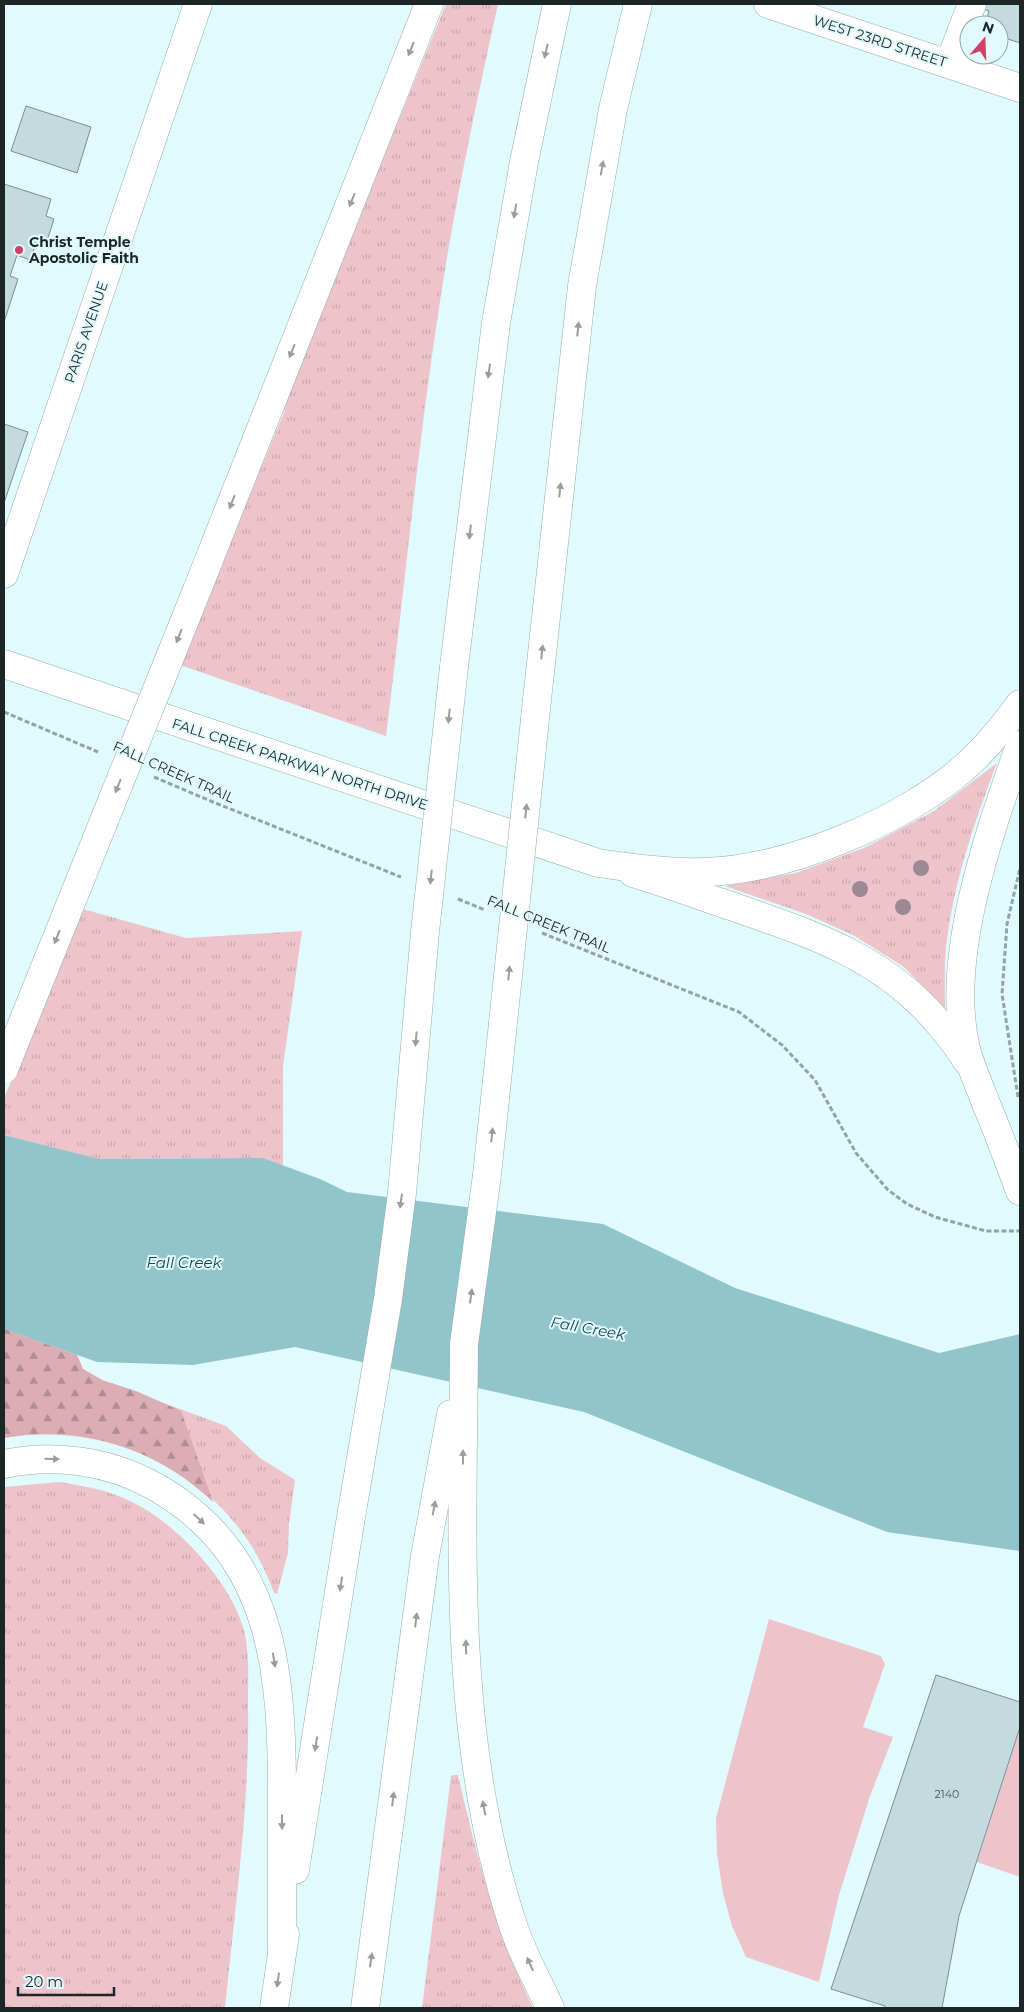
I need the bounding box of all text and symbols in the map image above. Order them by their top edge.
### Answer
street label: WEST 23RD STREET [811,11,949,71]
north arrow [959,15,1009,65]
text: N [980,17,997,38]
one-way arrow [407,42,415,56]
one-way arrow [542,44,550,59]
one-way arrow [599,160,607,176]
one-way arrow [347,193,355,207]
one-way arrow [510,203,518,219]
place label: Christ Temple Apostolic Faith [28,233,139,267]
marker: Christ Temple Apostolic Faith [13,244,25,256]
street label: PARIS AVENUE [60,279,112,385]
one-way arrow [574,320,582,336]
one-way arrow [288,344,296,359]
one-way arrow [485,363,493,379]
one-way arrow [556,482,564,498]
one-way arrow [228,495,236,510]
one-way arrow [466,525,474,541]
one-way arrow [175,628,182,643]
one-way arrow [539,643,547,659]
one-way arrow [445,708,453,724]
street label: FALL CREEK PARKWAY NORTH DRIVE [170,714,430,814]
street label: FALL CREEK TRAIL [110,737,238,807]
one-way arrow [114,779,122,794]
one-way arrow [522,803,530,819]
one-way arrow [427,869,435,885]
street label: FALL CREEK TRAIL [485,891,614,957]
one-way arrow [53,930,61,945]
one-way arrow [506,965,514,981]
one-way arrow [412,1031,420,1047]
one-way arrow [488,1126,496,1142]
one-way arrow [397,1193,405,1209]
water label: Fall Creek [146,1253,223,1272]
one-way arrow [467,1287,475,1303]
water label: Fall Creek [549,1312,628,1344]
one-way arrow [459,1449,467,1465]
one-way arrow [44,1455,60,1463]
one-way arrow [430,1499,438,1515]
one-way arrow [193,1513,205,1525]
one-way arrow [336,1576,344,1592]
one-way arrow [412,1612,420,1628]
one-way arrow [461,1639,469,1655]
one-way arrow [270,1652,278,1668]
one-way arrow [311,1736,319,1752]
house number: 2140 [935,1787,959,1801]
one-way arrow [389,1791,397,1807]
one-way arrow [480,1801,488,1816]
one-way arrow [278,1814,286,1830]
one-way arrow [368,1952,376,1968]
one-way arrow [526,1957,534,1971]
scale bar [18,1964,114,1996]
text: 20 m [25,1972,63,1991]
one-way arrow [274,1973,282,1989]

